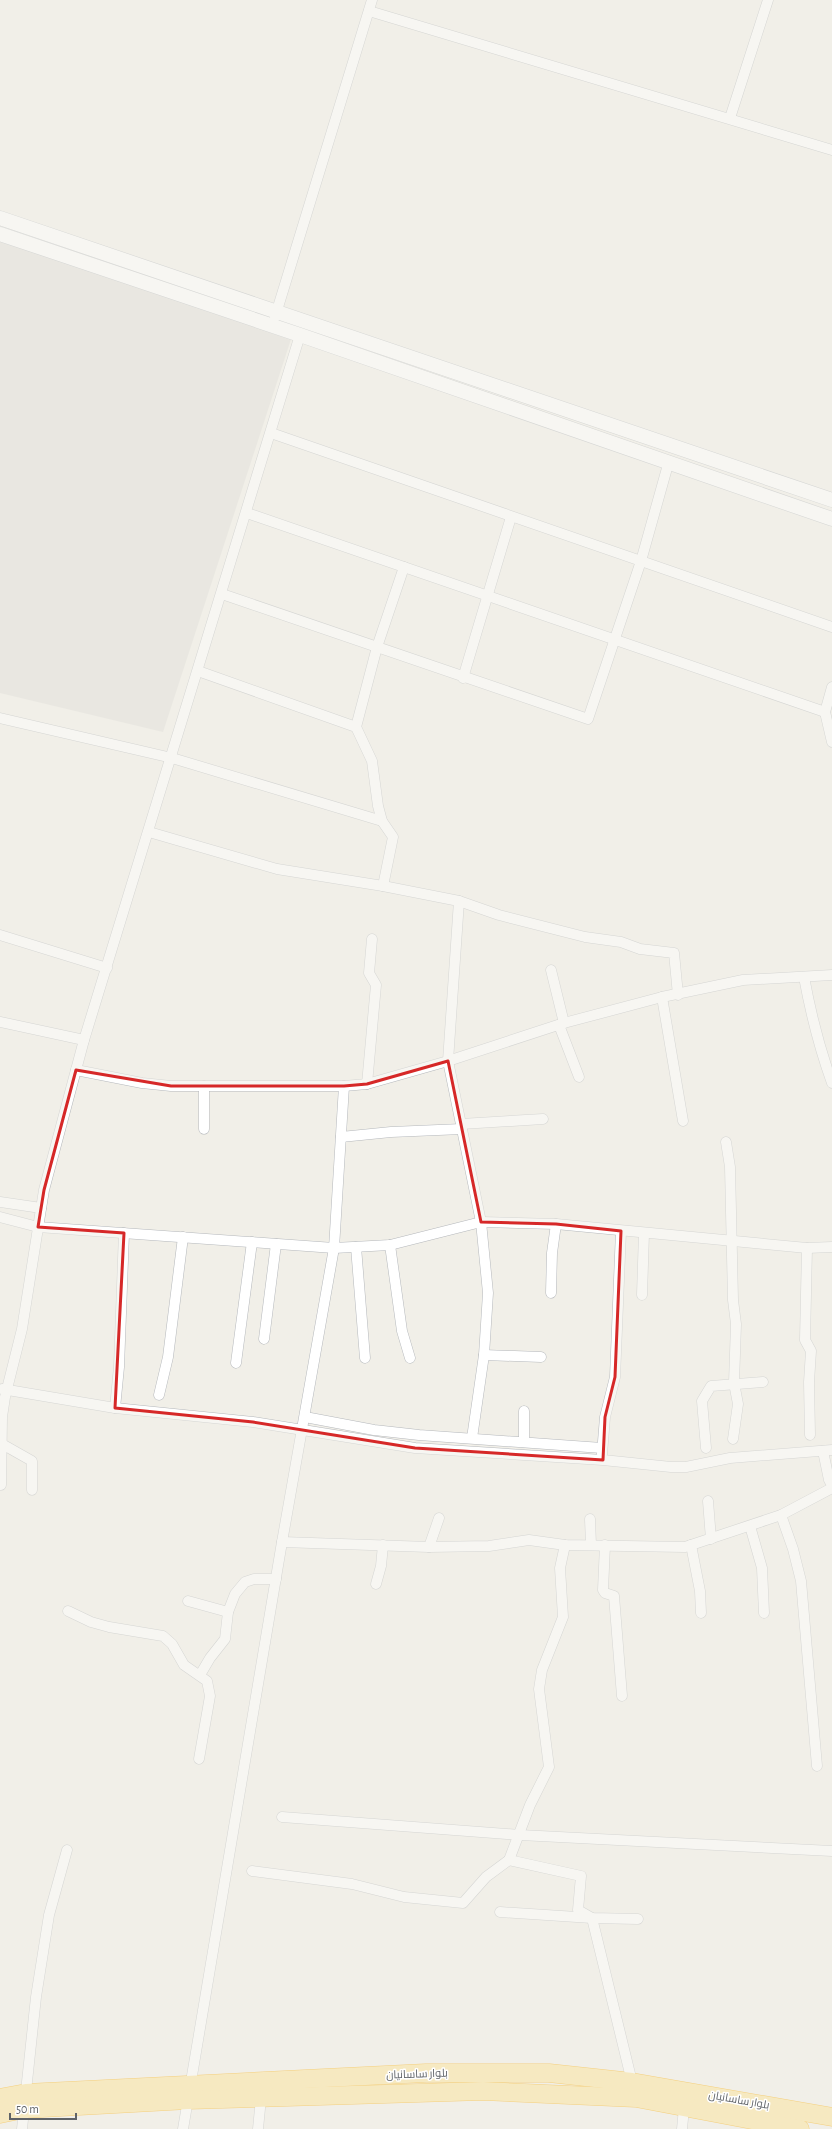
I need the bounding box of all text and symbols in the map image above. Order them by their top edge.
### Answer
street label: بلوار ساسانیان [386,2067,448,2082]
street label: بلوار ساسانیان [707,2089,770,2112]
scale bar [10,2095,76,2121]
text: 50 m [16,2103,39,2115]

